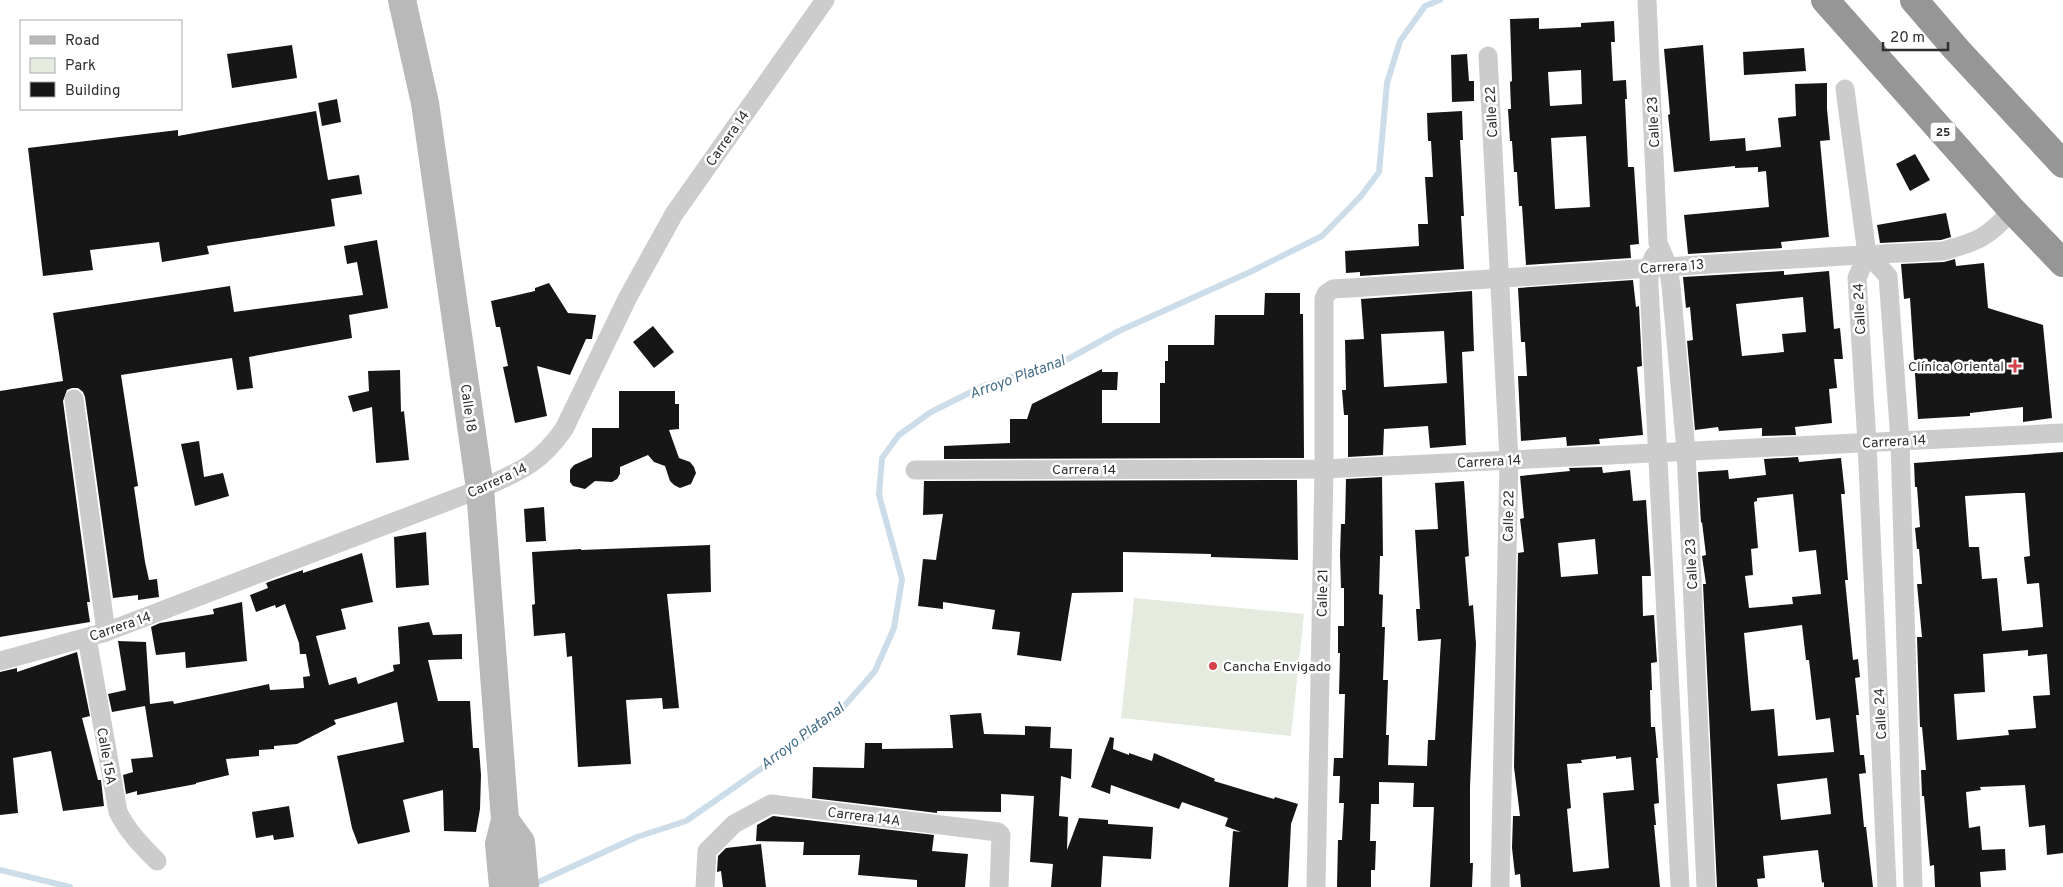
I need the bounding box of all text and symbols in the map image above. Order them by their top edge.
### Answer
legend [20,20,182,110]
scale bar [1883,20,1948,52]
text: 20 m [1890,29,1925,48]
text: Road [65,32,100,51]
text: Park [65,57,96,76]
text: Building [65,82,120,101]
street label: Calle 22 [1483,86,1502,138]
street label: Calle 23 [1645,96,1664,148]
street label: Carrera 14 [703,108,754,170]
road number: 25 [1930,122,1956,142]
street label: Carrera 13 [1639,257,1705,278]
street label: Calle 24 [1851,283,1870,335]
water label: Arroyo Platanal [967,352,1069,404]
place label: Clínica Oriental [1908,359,2004,376]
marker: Clínica Oriental [2008,359,2022,373]
street label: Calle 18 [456,383,479,433]
street label: Carrera 14 [1862,432,1927,453]
street label: Carrera 14 [1457,452,1522,473]
street label: Carrera 14 [465,460,530,503]
street label: Carrera 14 [1052,462,1116,479]
street label: Calle 22 [1501,490,1518,542]
street label: Calle 23 [1683,538,1702,590]
street label: Calle 21 [1315,569,1332,617]
street label: Carrera 14 [87,609,154,646]
place label: Cancha Envigado [1223,659,1332,676]
marker: Cancha Envigado [1207,660,1219,672]
street label: Calle 24 [1872,688,1891,740]
water label: Arroyo Platanal [757,699,850,775]
street label: Calle 15A [92,726,119,786]
street label: Carrera 14A [826,805,901,830]

